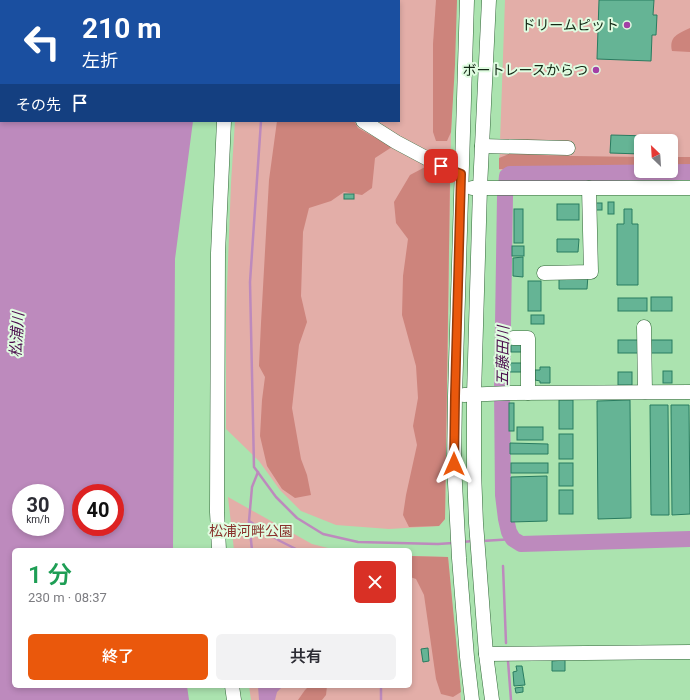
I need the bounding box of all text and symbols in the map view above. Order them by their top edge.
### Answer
text: 210 m [82,12,161,45]
icon: left [16,16,68,68]
place label: ドリームピット [521,17,619,33]
marker: ドリームピット [622,20,632,30]
text: 左折 [82,50,118,71]
place label: ボートレースからつ [463,62,588,78]
marker: ボートレースからつ [591,65,601,75]
icon: arrive [69,92,91,114]
text: その先 [16,96,61,114]
north arrow [634,134,678,178]
map controls [634,134,678,178]
pin [424,149,458,183]
icon: arrive [430,155,452,177]
water label: 松浦川 [6,310,28,358]
water label: 五藤田川 [493,324,513,386]
position arrow [433,443,475,485]
speed limit sign: 40 [72,484,124,536]
text: 30 [27,493,49,517]
text: km/h [26,514,50,525]
park label: 松浦河畔公園 [209,523,293,539]
text: 1 分 [28,561,72,589]
button: close [354,561,396,603]
text: 230 m · 08:37 [28,590,107,605]
button: 終了 [28,634,208,680]
button: 共有 [216,634,396,680]

